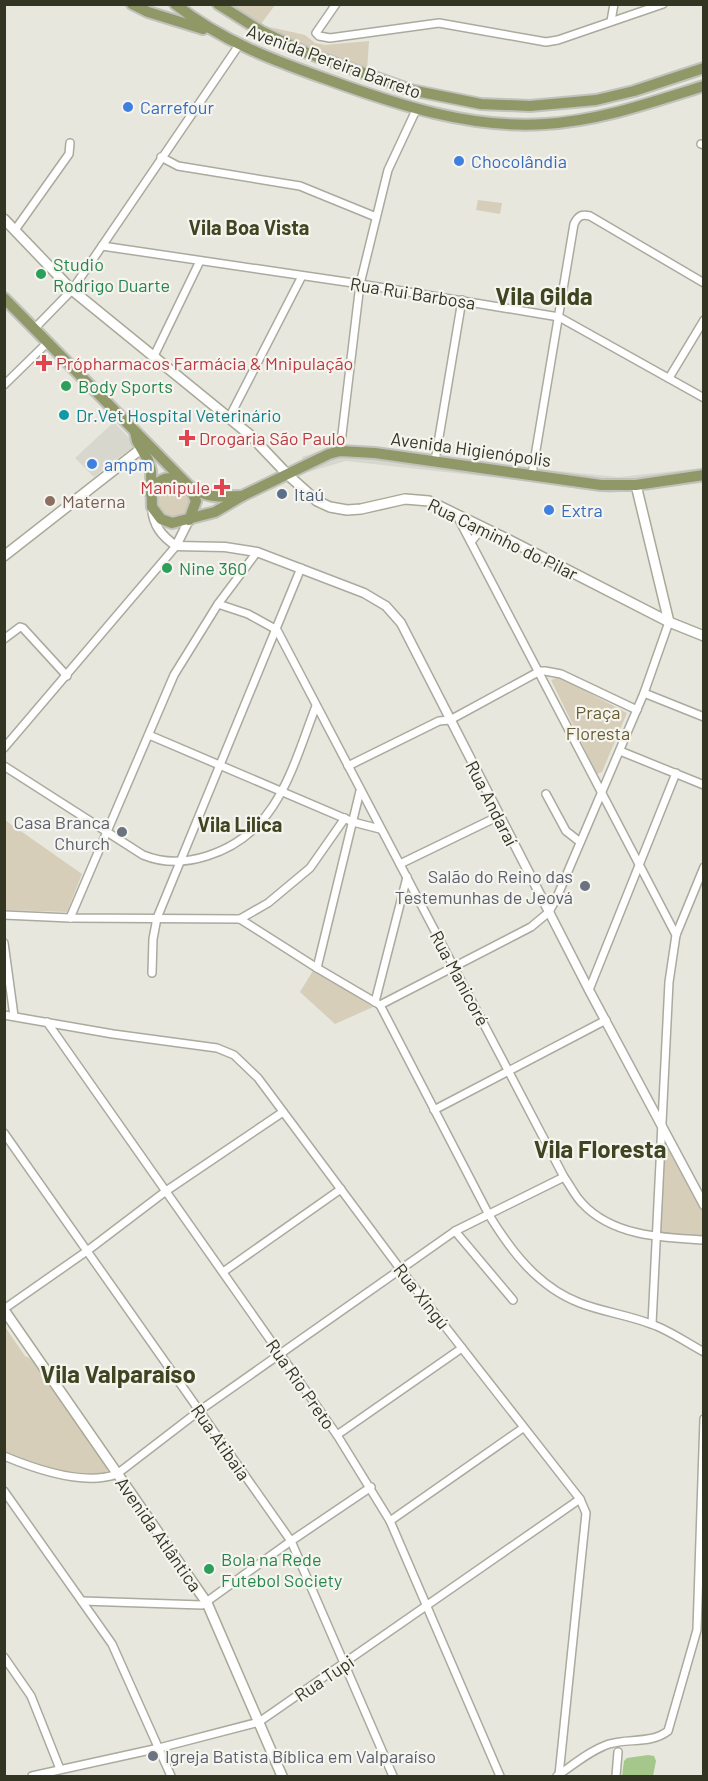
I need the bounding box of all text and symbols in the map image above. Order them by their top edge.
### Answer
street label: Avenida Pereira Barreto [244,19,424,103]
place label: Carrefour [140,96,214,118]
marker: Carrefour [121,100,135,114]
place label: Chocolândia [471,150,567,172]
marker: Chocolândia [452,154,466,168]
district label: Vila Boa Vista [189,215,309,239]
place label: Studio Rodrigo Duarte [53,253,170,296]
marker: Studio Rodrigo Duarte [34,267,48,281]
street label: Rua Rui Barbosa [349,272,477,314]
district label: Vila Gilda [495,281,593,310]
place label: Própharmacos Farmácia & Mnipulação [56,352,353,374]
marker: Própharmacos Farmácia & Mnipulação [37,356,51,370]
place label: Body Sports [78,375,173,397]
marker: Body Sports [59,379,73,393]
place label: Dr.Vet Hospital Veterinário [76,404,281,426]
marker: Dr.Vet Hospital Veterinário [57,408,71,422]
place label: Drogaria São Paulo [199,427,346,449]
street label: Avenida Higienópolis [389,427,553,471]
marker: Drogaria São Paulo [180,431,194,445]
place label: ampm [104,453,153,475]
marker: ampm [85,457,99,471]
place label: Manipule [140,476,210,498]
marker: Manipule [215,480,229,494]
place label: Itaú [294,483,324,505]
marker: Itaú [275,487,289,501]
place label: Materna [62,490,125,512]
street label: Rua Caminho do Pilar [424,493,582,585]
marker: Materna [43,494,57,508]
place label: Extra [561,499,603,521]
marker: Extra [542,503,556,517]
place label: Nine 360 [179,557,247,579]
marker: Nine 360 [160,561,174,575]
park label: Praça Floresta [566,701,630,744]
street label: Rua Andaraí [461,757,523,849]
place label: Casa Branca Church [13,811,110,854]
district label: Vila Lilica [198,812,282,836]
marker: Casa Branca Church [115,825,129,839]
place label: Salão do Reino das Testemunhas de Jeová [395,865,573,908]
marker: Salão do Reino das Testemunhas de Jeová [578,879,592,893]
street label: Rua Manicoré [426,926,494,1030]
district label: Vila Floresta [534,1134,666,1163]
street label: Rua Xingú [389,1259,455,1333]
street label: Rua Rio Preto [262,1335,340,1433]
district label: Vila Valparaíso [40,1359,196,1388]
street label: Rua Atibaia [187,1400,255,1484]
street label: Avenida Atlântica [111,1472,207,1596]
place label: Bola na Rede Futebol Society [221,1548,342,1591]
marker: Bola na Rede Futebol Society [202,1562,216,1576]
street label: Rua Tupi [290,1650,358,1706]
place label: Igreja Batista Bíblica em Valparaíso [165,1745,436,1767]
marker: Igreja Batista Bíblica em Valparaíso [146,1749,160,1763]

